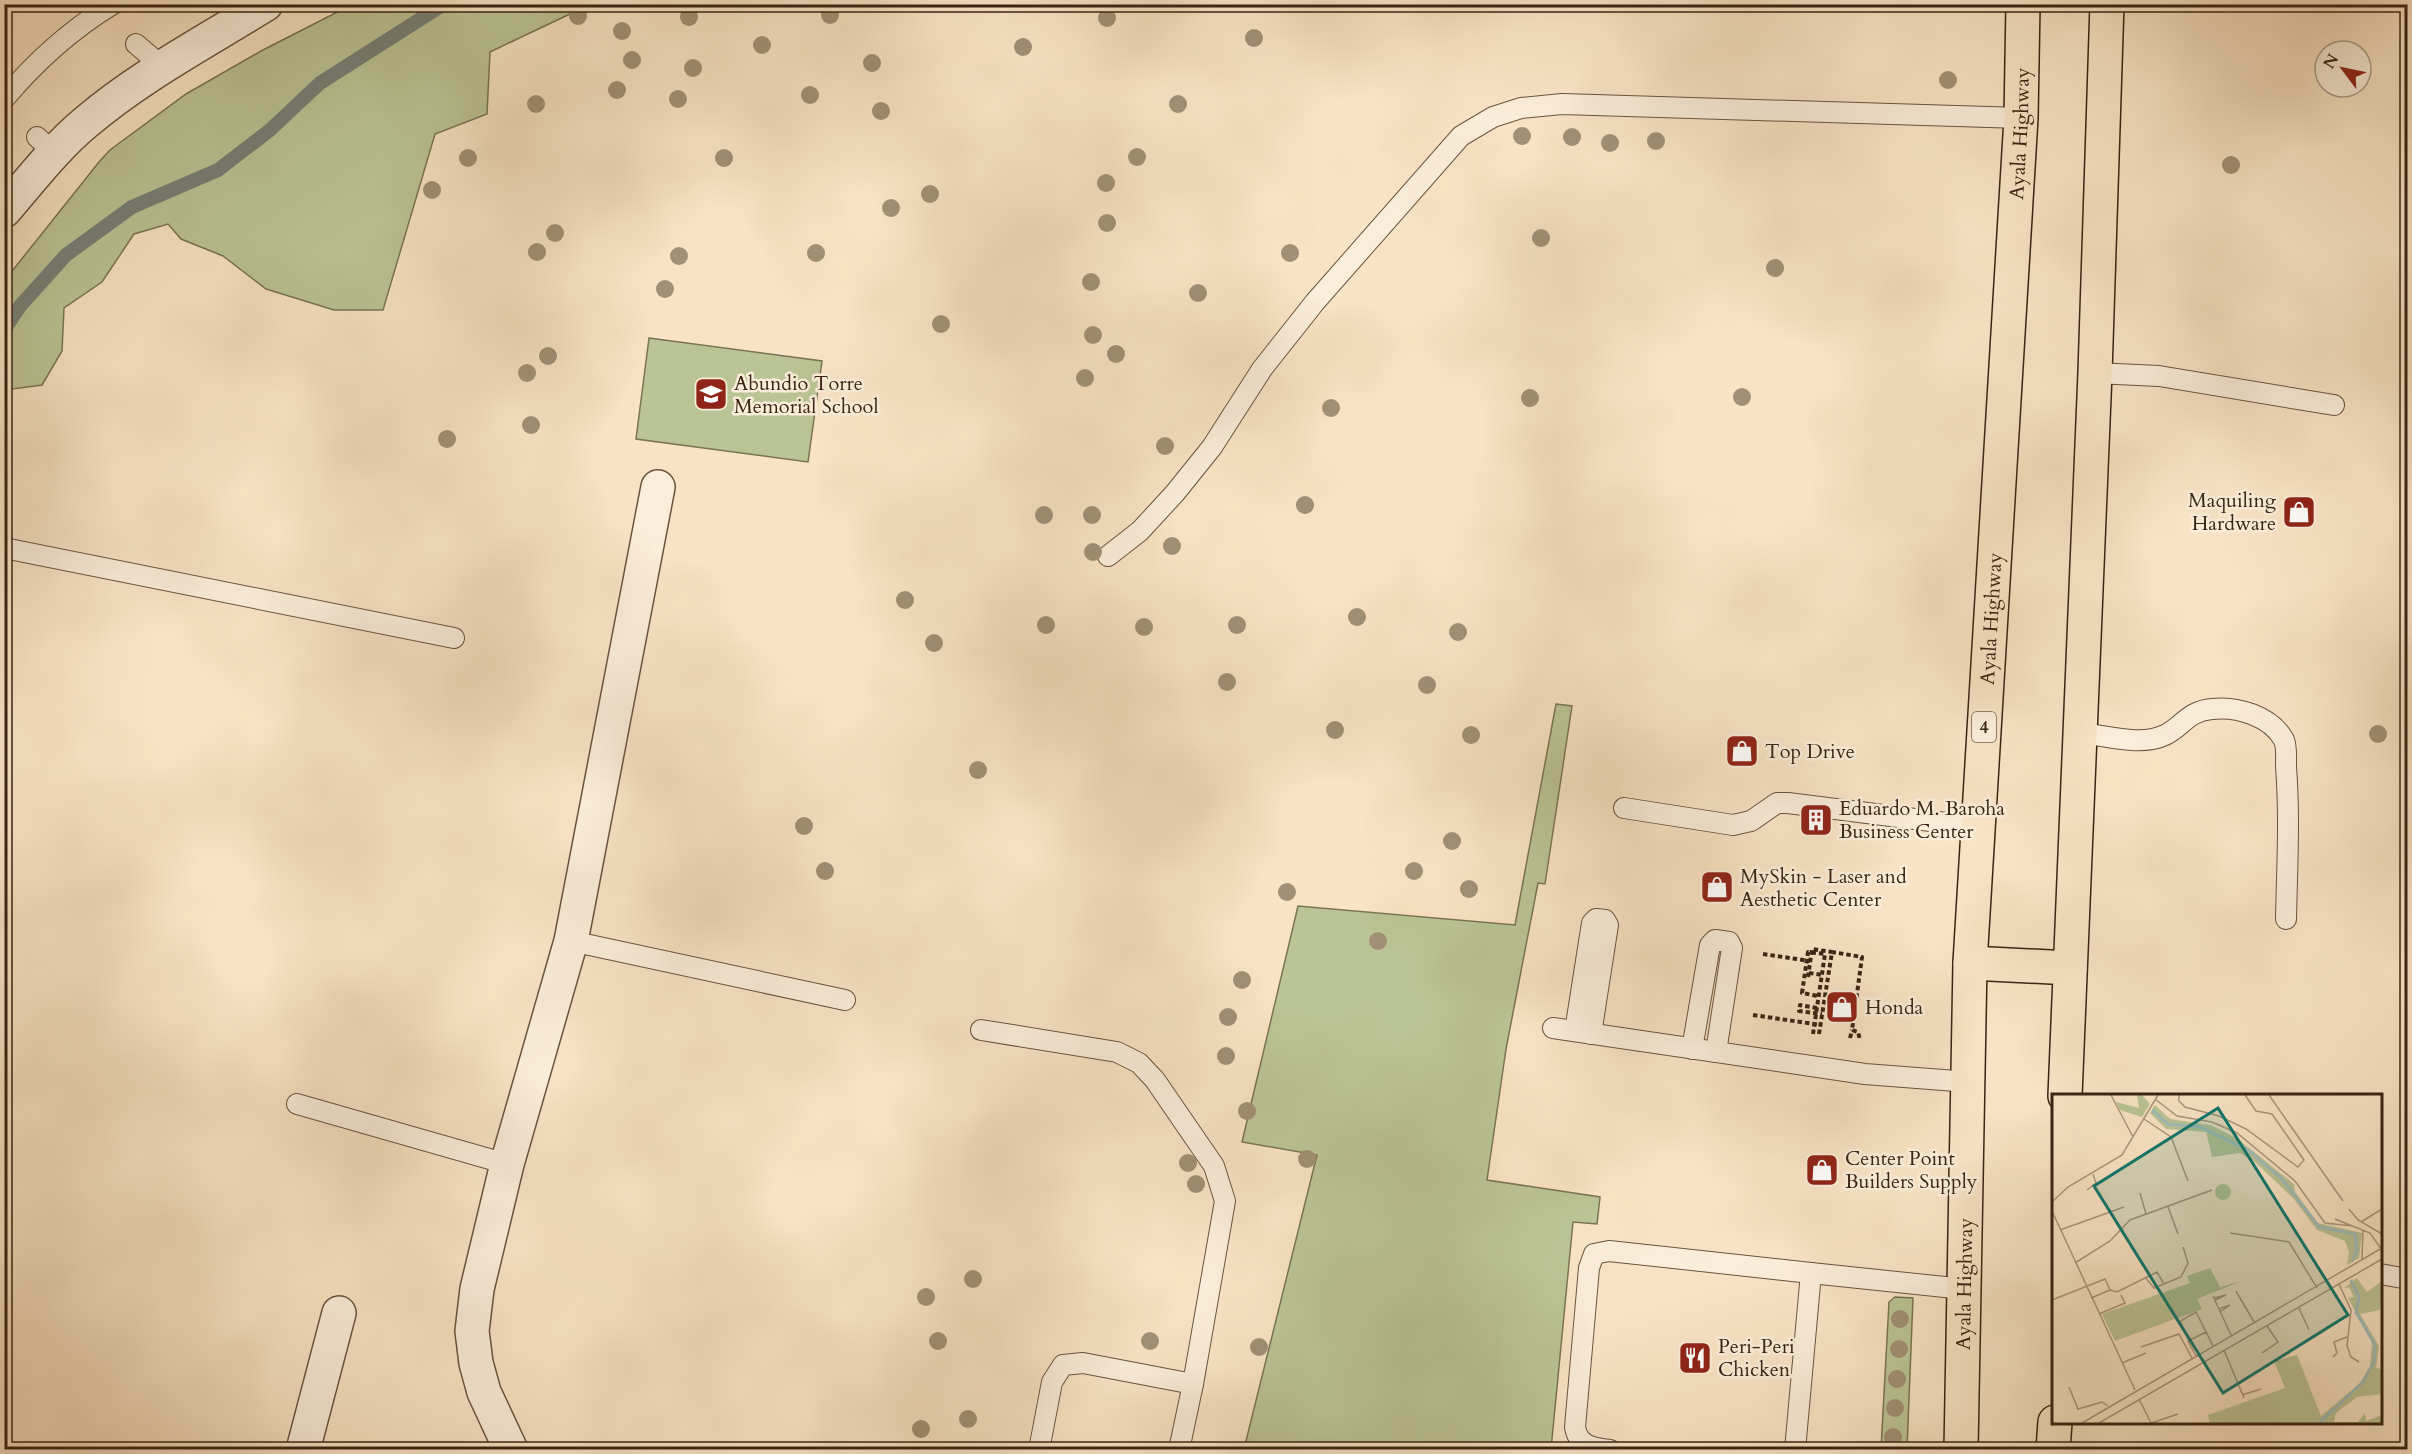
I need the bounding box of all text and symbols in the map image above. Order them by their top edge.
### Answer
north arrow [2313,39,2373,99]
text: N [2318,50,2344,73]
street label: Ayala Highway [2003,67,2036,201]
place label: Abundio Torre Memorial School [734,370,879,420]
school or university icon: Abundio Torre Memorial School [693,376,729,412]
place label: Maquiling Hardware [2188,487,2277,537]
shop icon: Maquiling Hardware [2281,494,2317,530]
street label: Ayala Highway [1974,551,2009,686]
road number: 4 [1972,712,1996,742]
shop icon: Top Drive [1724,733,1760,769]
place label: Top Drive [1765,738,1855,765]
place label: Eduardo M. Baroha Business Center [1839,795,2005,845]
building icon: Eduardo M. Baroha Business Center [1798,802,1834,838]
place label: MySkin - Laser and Aesthetic Center [1740,863,1907,913]
shop icon: MySkin - Laser and Aesthetic Center [1699,869,1735,905]
shop icon: Honda [1824,989,1860,1025]
place label: Honda [1865,994,1924,1021]
inset map [2052,1094,2382,1424]
place label: Center Point Builders Supply [1845,1145,1978,1195]
shop icon: Center Point Builders Supply [1804,1152,1840,1188]
street label: Ayala Highway [1950,1217,1979,1350]
place label: Peri-Peri Chicken [1718,1333,1795,1383]
restaurant icon: Peri-Peri Chicken [1677,1340,1713,1376]

